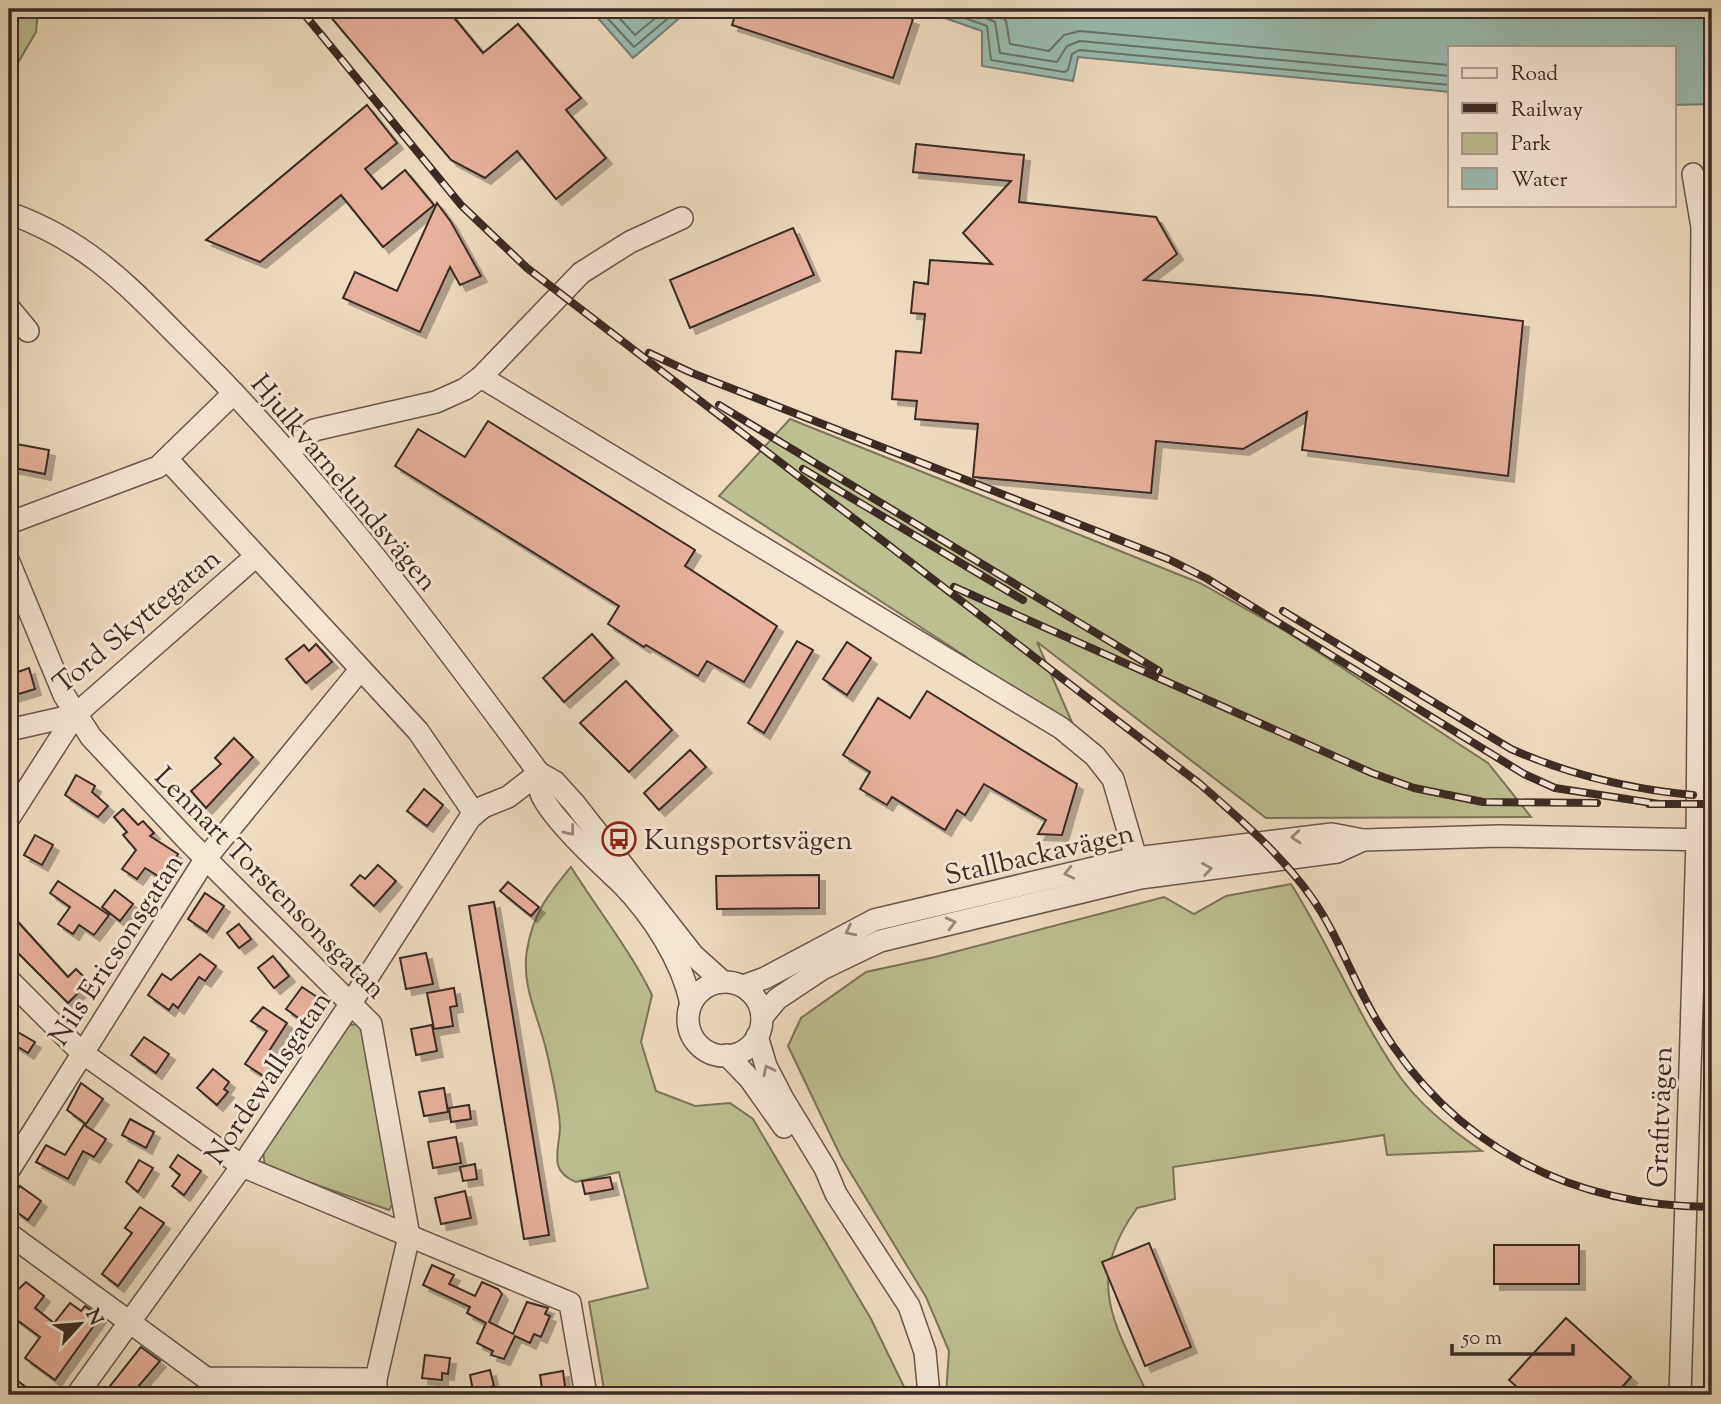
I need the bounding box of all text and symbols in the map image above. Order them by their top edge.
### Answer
legend [1448,46,1676,206]
text: Road [1511,60,1558,90]
text: Railway [1511,96,1583,126]
text: Park [1511,130,1552,160]
text: Water [1511,166,1568,196]
street label: Hjulkvarnelundsvägen [240,367,446,601]
street label: Tord Skyttegatan [45,540,230,704]
street label: Lennart Torstensonsgatan [144,759,394,1009]
street label: Stallbackavägen [941,815,1138,897]
bus stop icon: Kungsportsvägen [600,820,638,858]
place label: Kungsportsvägen [644,822,853,862]
one-way arrow [562,823,574,836]
one-way arrow [1290,829,1301,844]
street label: Nils Ericsonsgatan [40,847,195,1055]
one-way arrow [1201,862,1213,877]
one-way arrow [1063,865,1075,879]
one-way arrow [945,917,957,931]
one-way arrow [845,923,857,937]
street label: Nordewallsgatan [196,984,342,1173]
street label: Grafitvägen [1640,1046,1684,1188]
one-way arrow [763,1065,777,1077]
north arrow [46,1288,116,1358]
text: N [78,1305,108,1330]
scale bar [1452,1313,1572,1357]
text: 50 m [1461,1324,1502,1354]

